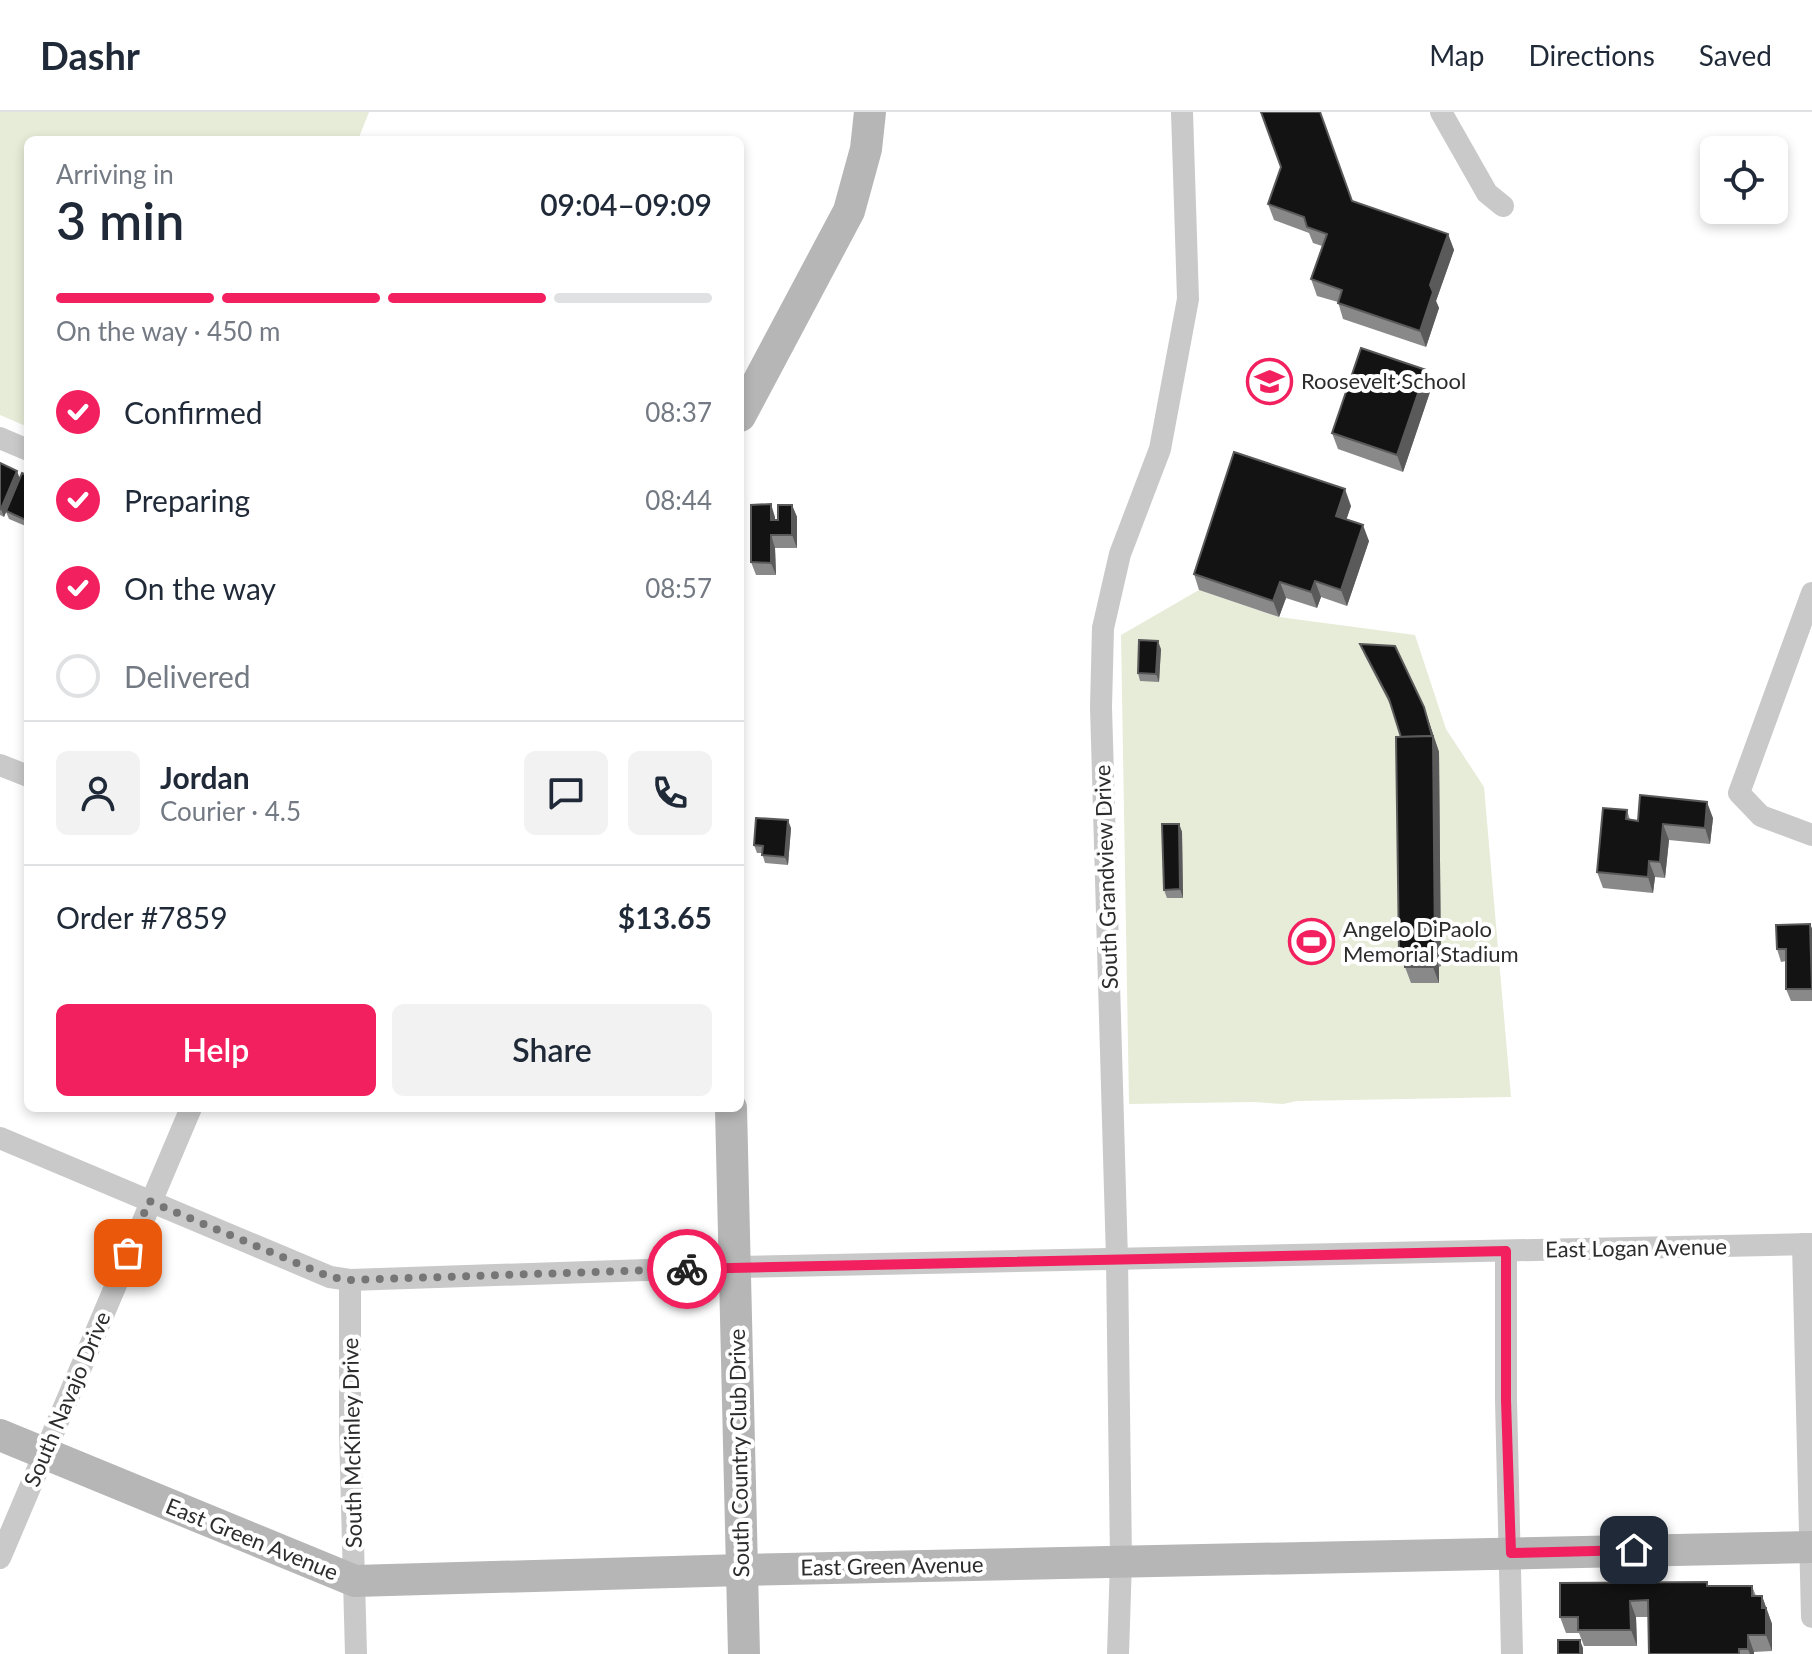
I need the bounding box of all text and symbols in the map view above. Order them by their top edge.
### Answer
text: Dashr [40,32,140,78]
text: Map [1429,38,1484,72]
text: Directions [1528,38,1655,72]
text: Saved [1699,38,1772,72]
map controls [1700,136,1788,224]
button: locate [1700,136,1788,224]
text: Arriving in [56,158,174,190]
text: 09:04–09:09 [540,186,712,222]
text: 3 min [56,189,184,251]
text: On the way · 450 m [56,315,280,347]
school or university icon: Roosevelt School [1246,357,1294,405]
place label: Roosevelt School [1301,367,1466,394]
icon: check [56,390,100,434]
text: Confirmed [124,394,263,430]
text: 08:37 [645,396,712,428]
icon: check [56,478,100,522]
text: Preparing [124,482,250,518]
text: 08:44 [645,484,712,516]
icon: check [56,566,100,610]
text: On the way [124,570,276,606]
text: 08:57 [645,572,712,604]
text: Delivered [124,658,251,694]
button: person [56,751,140,835]
button: chat [524,751,608,835]
button: phone [628,751,712,835]
text: Jordan [160,759,250,795]
street label: South Grandview Drive [1088,764,1123,990]
text: Courier · 4.5 [160,795,301,827]
text: Order #7859 [56,899,228,935]
text: $13.65 [618,899,712,935]
place label: Angelo DiPaolo Memorial Stadium [1343,915,1519,967]
sports icon: Angelo DiPaolo Memorial Stadium [1288,918,1336,966]
button: Help [56,1004,376,1096]
button: Share [392,1004,712,1096]
pin [94,1219,162,1287]
courier [647,1229,727,1309]
icon: bag [106,1231,150,1275]
street label: East Logan Avenue [1545,1232,1727,1263]
icon: bike [665,1247,709,1291]
street label: South Navajo Drive [17,1307,116,1490]
street label: South Country Club Drive [723,1328,754,1578]
street label: South McKinley Drive [336,1338,367,1548]
street label: East Green Avenue [162,1492,342,1585]
pin [1600,1516,1668,1584]
icon: home [1612,1528,1656,1572]
street label: East Green Avenue [800,1550,984,1581]

